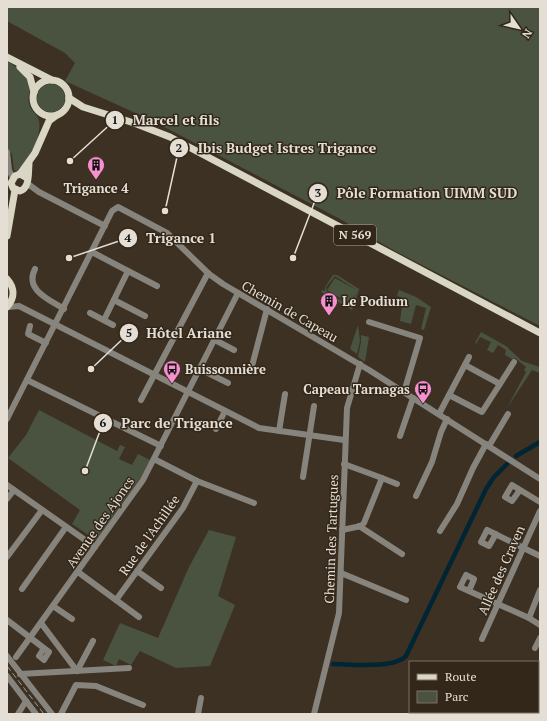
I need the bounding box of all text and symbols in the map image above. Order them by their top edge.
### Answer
north arrow [499,8,539,48]
text: N [519,26,535,42]
callout: Marcel et fils [105,107,227,133]
text: Marcel et fils [133,110,219,129]
text: 1 [112,112,118,127]
callout: Ibis Budget Istres Trigance [169,135,384,161]
text: Ibis Budget Istres Trigance [198,138,377,157]
text: 2 [176,140,183,155]
building icon: Trigance 4 [86,155,106,180]
place label: Trigance 4 [63,179,129,197]
callout: Pôle Formation UIMM SUD [308,180,525,206]
text: Pôle Formation UIMM SUD [337,183,517,202]
text: 3 [315,185,322,200]
callout: Trigance 1 [118,225,224,251]
road number: N 569 [334,225,376,245]
text: Trigance 1 [146,228,216,247]
text: 4 [125,230,132,245]
street label: Chemin de Capeau [239,276,342,346]
building icon: Le Podium [319,291,339,316]
place label: Le Podium [342,292,408,310]
callout: Hôtel Ariane [119,320,240,346]
text: Hôtel Ariane [146,323,232,342]
text: 5 [126,325,132,340]
bus stop icon: Buissonnière [162,359,182,384]
place label: Buissonnière [185,360,266,378]
bus stop icon: Capeau Tarnagas [413,379,433,404]
place label: Capeau Tarnagas [303,380,410,398]
callout: Parc de Trigance [93,410,241,436]
text: Parc de Trigance [121,413,233,432]
text: 6 [100,415,107,430]
street label: Avenue des Ajoncs [62,473,138,571]
street label: Chemin des Tartugues [320,474,342,604]
street label: Rue de l'Achillée [115,491,183,579]
street label: Allée des Craven [473,522,529,618]
legend [409,661,539,713]
text: Route [445,669,476,684]
text: Parc [445,689,469,704]

